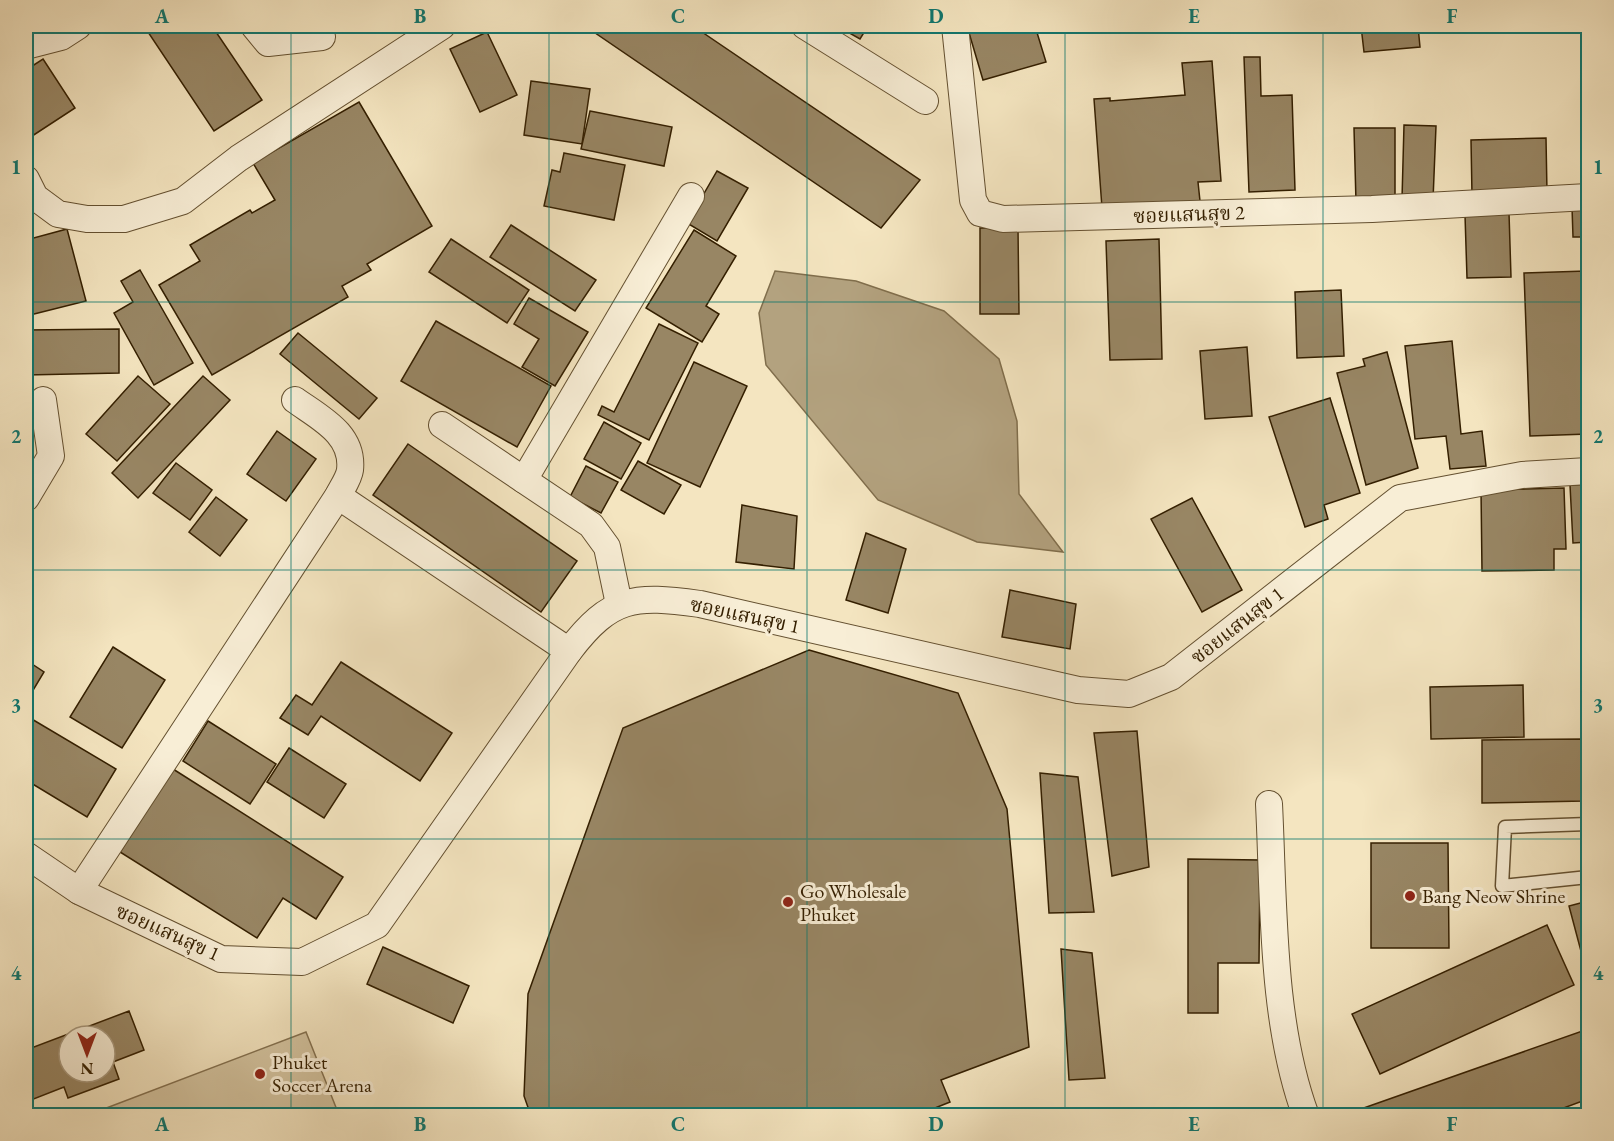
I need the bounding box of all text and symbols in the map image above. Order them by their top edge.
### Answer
text: A [154,3,170,29]
text: B [414,3,426,29]
text: C [671,3,685,29]
text: D [928,3,944,29]
text: E [1188,3,1200,29]
text: F [1447,3,1458,29]
text: 1 [11,154,21,180]
text: 1 [1593,154,1603,180]
street label: ซอยแสนสุข 2 [1133,199,1246,229]
text: 2 [11,423,22,449]
text: 2 [1593,423,1604,449]
street label: ซอยแสนสุข 1 [1185,580,1289,670]
street label: ซอยแสนสุข 1 [688,591,802,639]
text: 3 [11,692,21,718]
text: 3 [1593,692,1603,718]
place label: Go Wholesale Phuket [800,878,907,927]
place label: Bang Neow Shrine [1422,883,1565,909]
marker: Bang Neow Shrine [1403,889,1417,903]
marker: Go Wholesale Phuket [781,895,795,909]
street label: ซอยแสนสุข 1 [112,897,224,967]
text: 4 [11,960,22,986]
text: 4 [1593,960,1604,986]
north arrow [57,1024,117,1084]
place label: Phuket Soccer Arena [272,1049,372,1098]
text: N [80,1058,93,1079]
marker: Phuket Soccer Arena [253,1067,267,1081]
text: A [154,1111,170,1137]
text: B [414,1111,426,1137]
text: C [671,1111,685,1137]
text: D [928,1111,944,1137]
text: E [1188,1111,1200,1137]
text: F [1447,1111,1458,1137]

